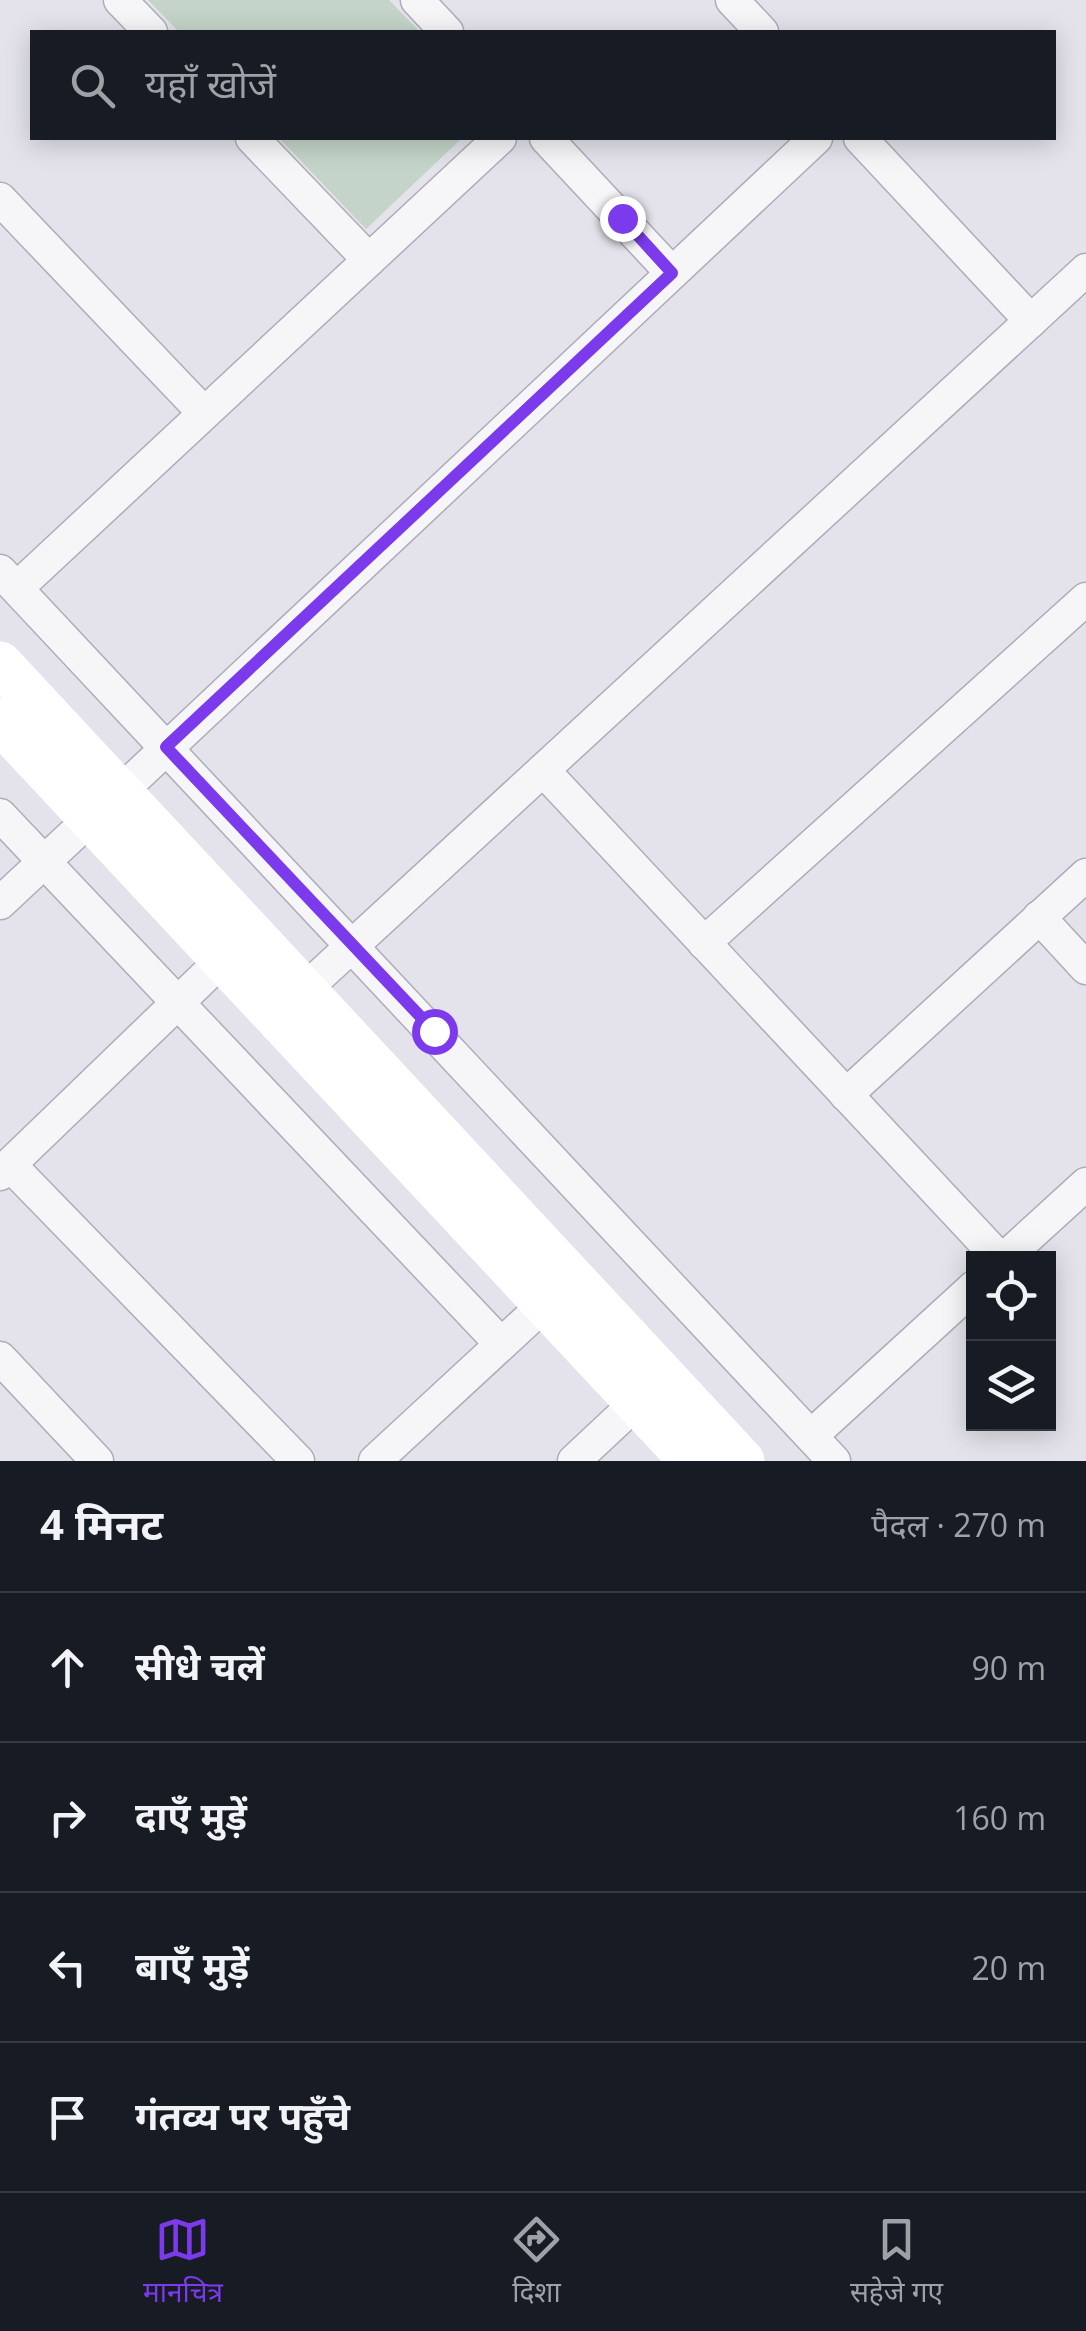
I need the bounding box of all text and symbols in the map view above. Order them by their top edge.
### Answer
search box [30,30,1056,140]
text: यहाँ खोजें [145,57,276,109]
icon: search [65,58,120,113]
route end [600,196,646,242]
route start [412,1009,458,1055]
map controls [966,1251,1056,1431]
button: locate [966,1251,1056,1341]
button: layers [966,1341,1056,1431]
text: 4 मिनट [40,1495,163,1552]
text: पैदल · 270 m [871,1503,1046,1546]
text: सीधे चलें [135,1639,265,1691]
icon: ahead [40,1640,95,1695]
text: 90 m [971,1646,1046,1689]
text: दाएँ मुड़ें [135,1789,247,1841]
icon: right [40,1790,95,1845]
text: 160 m [953,1796,1046,1839]
text: बाएँ मुड़ें [135,1939,249,1991]
icon: left [40,1940,95,1995]
text: 20 m [971,1946,1046,1989]
text: गंतव्य पर पहुँचे [135,2089,350,2141]
icon: arrive [40,2090,95,2145]
tab: मानचित्र [143,2212,223,2313]
tab: दिशा [509,2212,564,2313]
tab: सहेजे गए [850,2212,943,2313]

